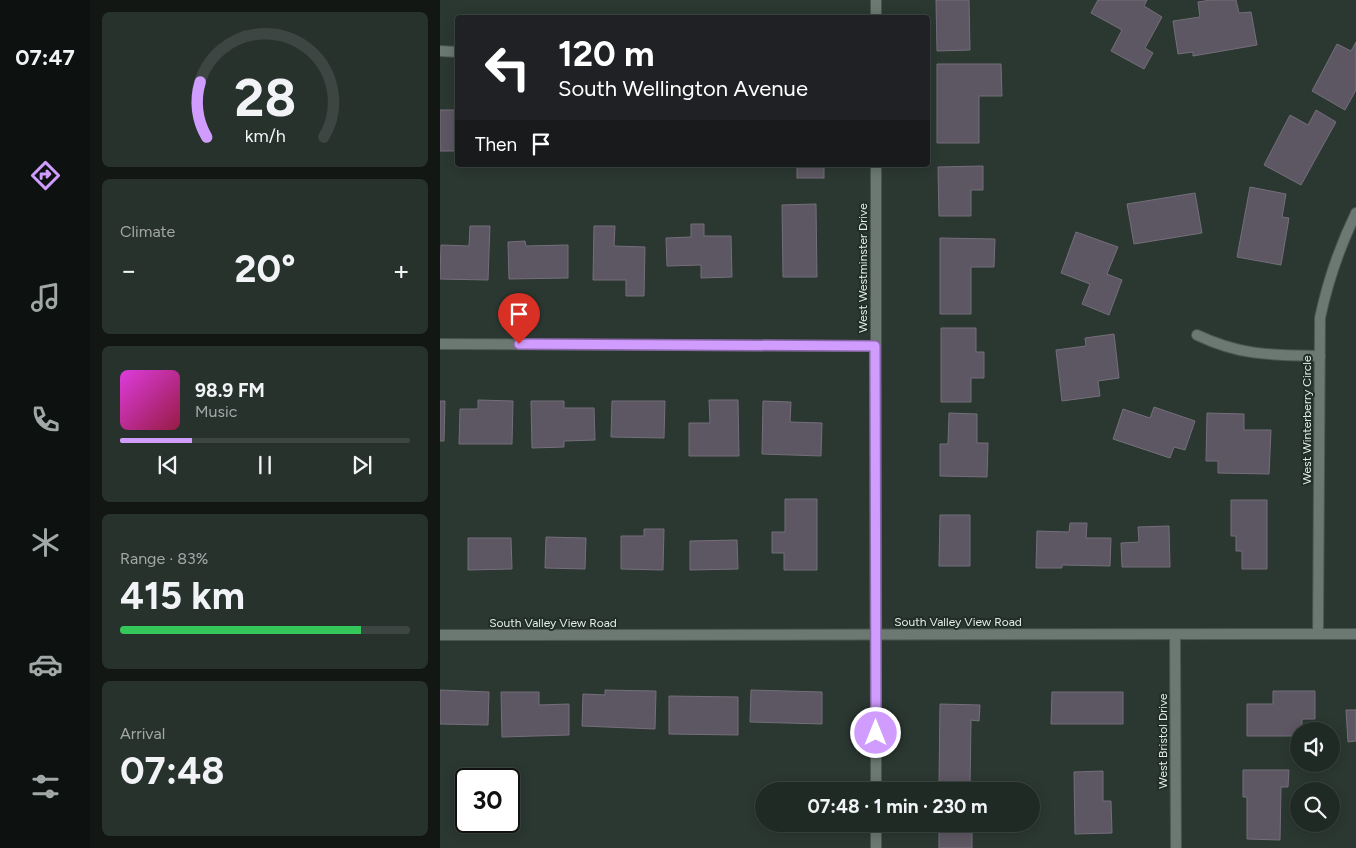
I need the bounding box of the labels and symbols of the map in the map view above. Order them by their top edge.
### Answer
street label: West Westminster Drive [856,203,870,333]
pin [498,293,540,344]
street label: West Winterberry Circle [1300,355,1314,484]
street label: South Valley View Road [894,615,1022,629]
street label: South Valley View Road [489,616,617,630]
street label: West Bristol Drive [1156,693,1170,789]
position arrow [849,706,901,758]
speed limit sign: 30 [455,768,520,833]

